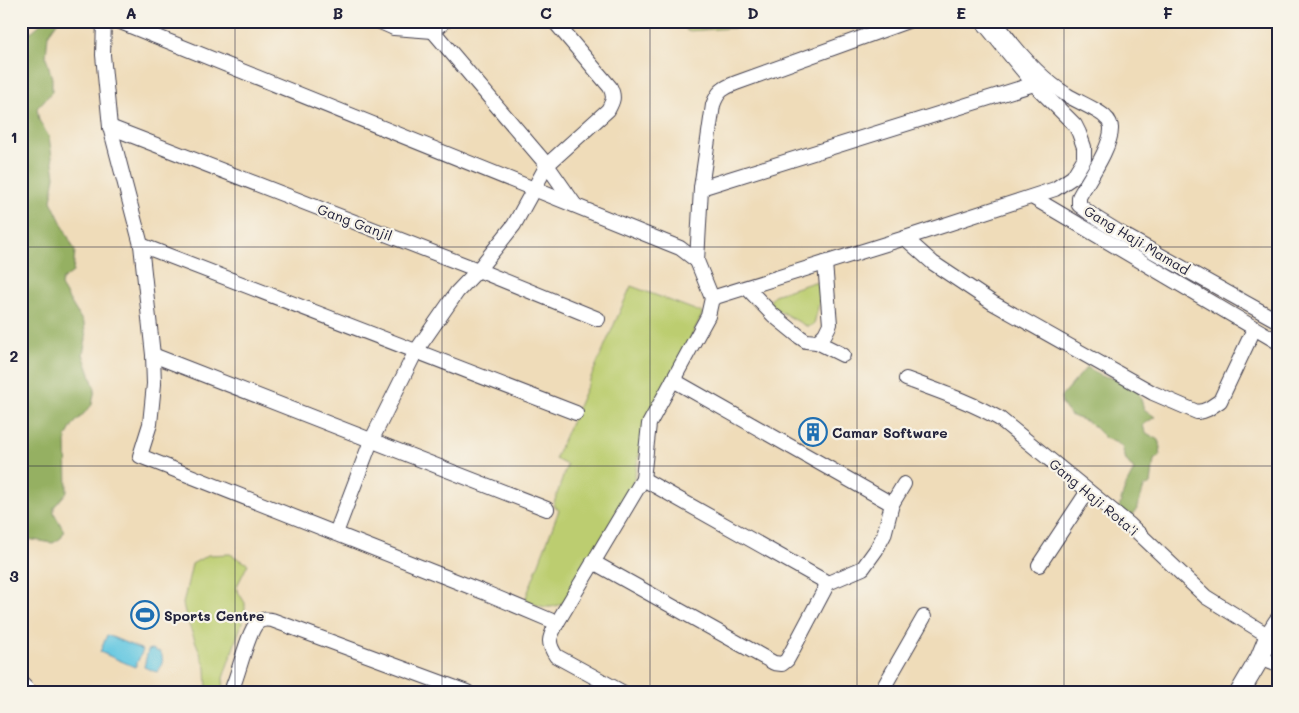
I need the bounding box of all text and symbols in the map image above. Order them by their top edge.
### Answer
text: A [125,2,137,23]
text: B [333,2,343,23]
text: C [540,2,552,23]
text: D [747,2,759,23]
text: E [956,2,966,23]
text: F [1163,2,1173,23]
text: 1 [10,126,18,147]
street label: Gang Ganjil [315,199,395,245]
street label: Gang Haji Mamad [1081,201,1194,279]
text: 2 [10,345,19,366]
building icon: Camar Software [798,417,828,447]
place label: Camar Software [832,423,948,442]
street label: Gang Haji Rota'i [1045,454,1143,540]
text: 3 [9,565,19,586]
sports icon: Sports Centre [130,600,160,630]
place label: Sports Centre [164,606,264,625]

